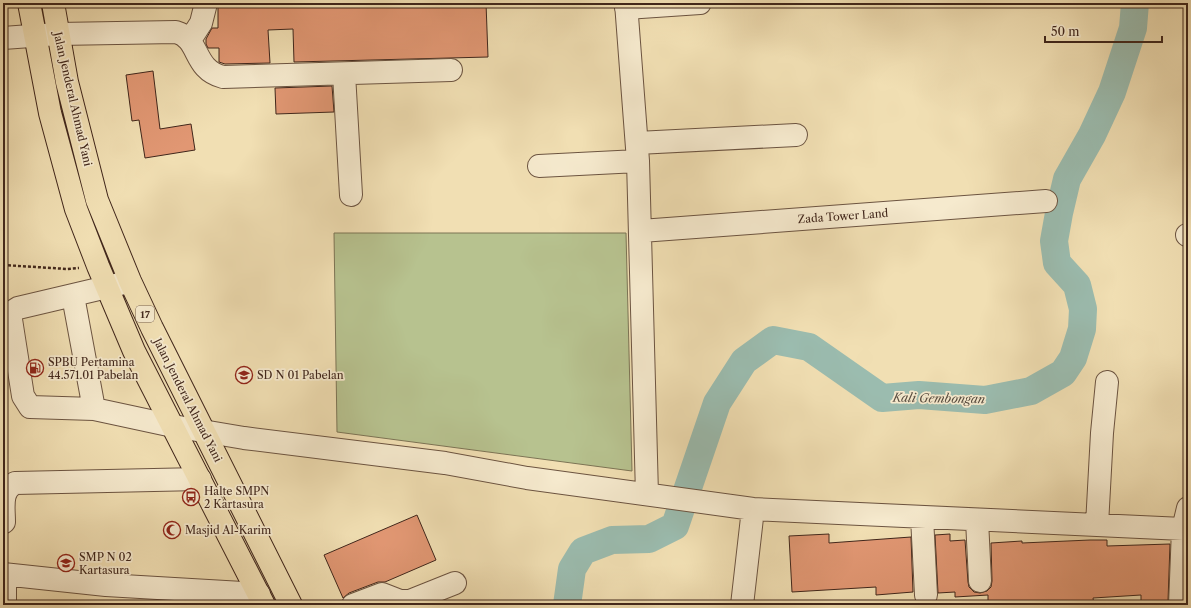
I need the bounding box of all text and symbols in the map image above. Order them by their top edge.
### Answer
scale bar [1045,18,1162,44]
text: 50 m [1051,24,1080,39]
street label: Jalan Jenderal Ahmad Yani [50,29,95,168]
street label: Zada Tower Land [797,206,889,226]
road number: 17 [136,306,154,322]
street label: Jalan Jenderal Ahmad Yani [150,334,226,465]
place label: SPBU Pertamina 44.571.01 Pabelan [48,355,139,382]
fuel station icon: SPBU Pertamina 44.571.01 Pabelan [25,358,45,378]
school or university icon: SD N 01 Pabelan [234,365,254,385]
place label: SD N 01 Pabelan [257,368,344,382]
water label: Kali Gembongan [892,390,985,406]
place label: Halte SMPN 2 Kartasura [204,484,269,511]
bus stop icon: Halte SMPN 2 Kartasura [181,487,201,507]
mosque icon: Masjid Al-Karim [162,520,182,540]
place label: Masjid Al-Karim [185,523,272,537]
place label: SMP N 02 Kartasura [79,550,132,577]
school or university icon: SMP N 02 Kartasura [56,553,76,573]

